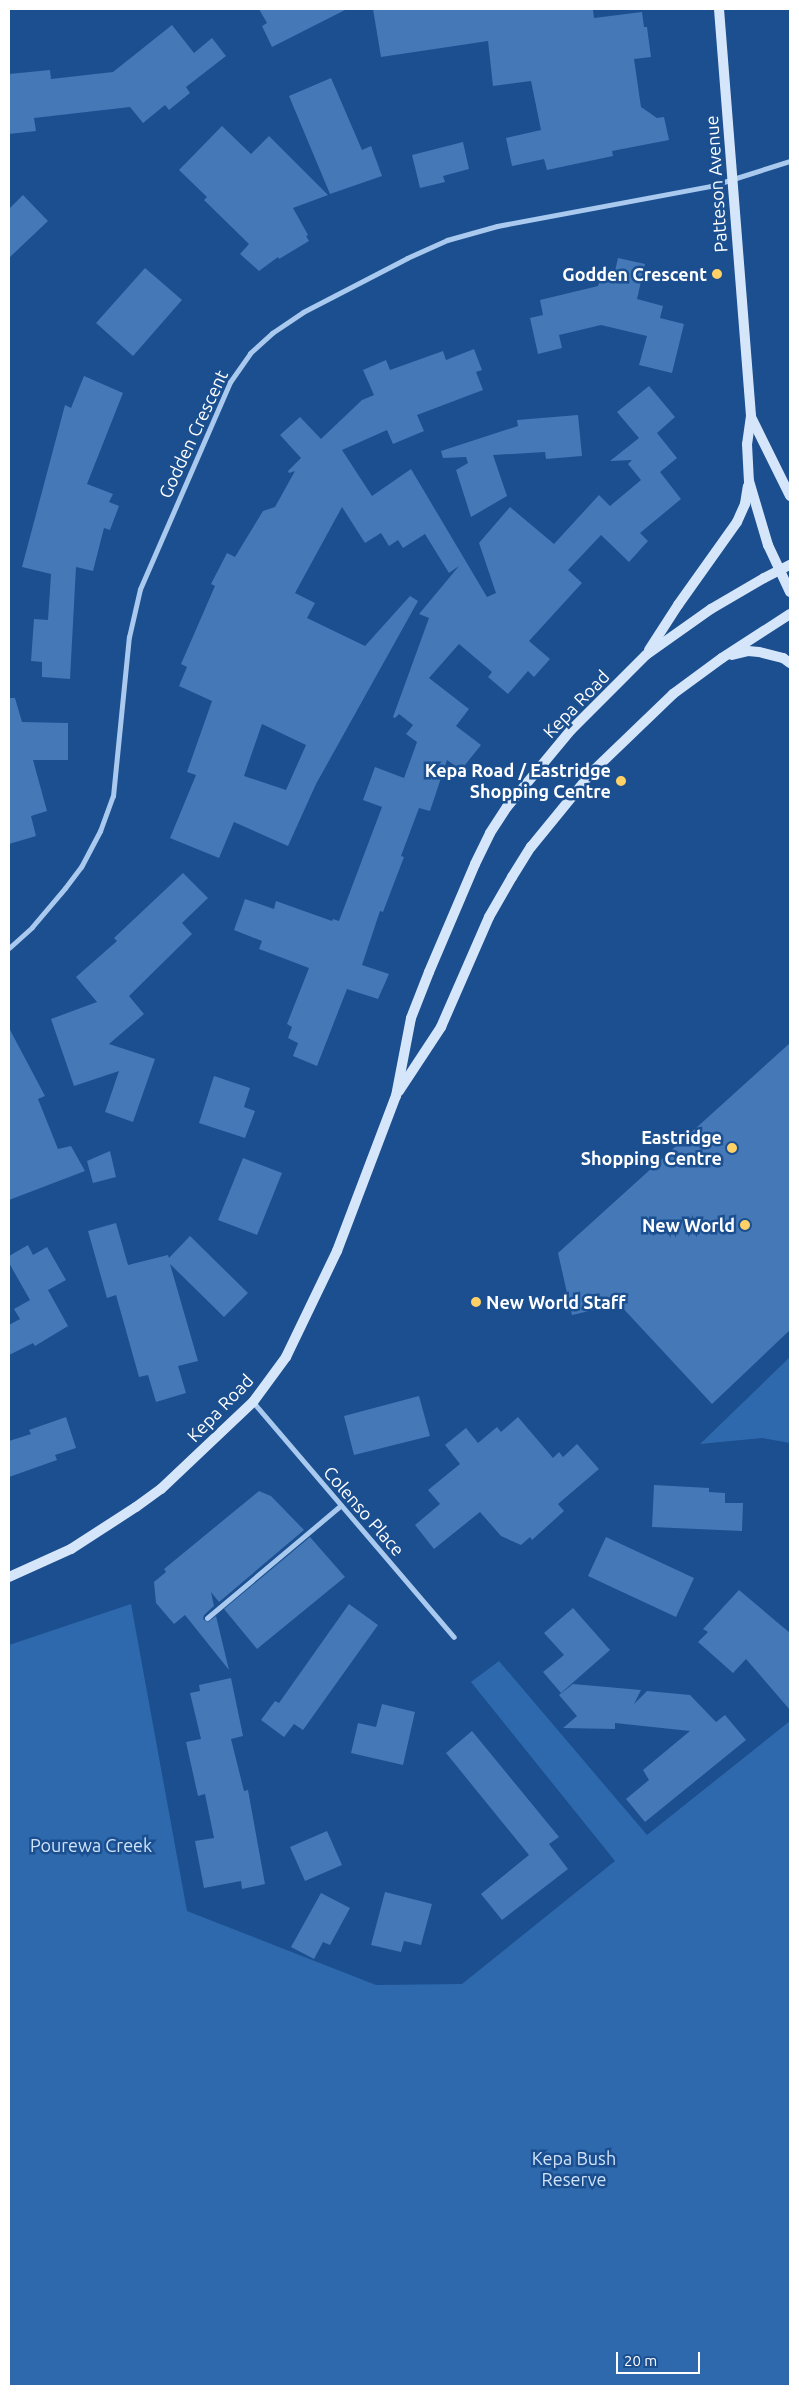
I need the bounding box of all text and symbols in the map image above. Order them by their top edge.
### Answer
street label: Patteson Avenue [700,115,732,253]
place label: Godden Crescent [562,263,707,285]
marker: Godden Crescent [711,268,723,280]
street label: Godden Crescent [154,366,232,502]
street label: Kepa Road [538,666,614,742]
place label: Kepa Road / Eastridge Shopping Centre [425,760,611,802]
marker: Kepa Road / Eastridge Shopping Centre [615,775,627,787]
place label: Eastridge Shopping Centre [581,1127,722,1170]
marker: Eastridge Shopping Centre [726,1142,738,1154]
place label: New World [642,1214,735,1236]
marker: New World [739,1219,751,1231]
place label: New World Staff [486,1291,626,1313]
marker: New World Staff [470,1296,482,1308]
street label: Kepa Road [182,1370,258,1446]
street label: Colenso Place [319,1462,409,1560]
park label: Pourewa Creek [30,1834,152,1856]
park label: Kepa Bush Reserve [532,2148,616,2190]
scale bar [619,2342,703,2374]
text: 20 m [624,2352,657,2369]

